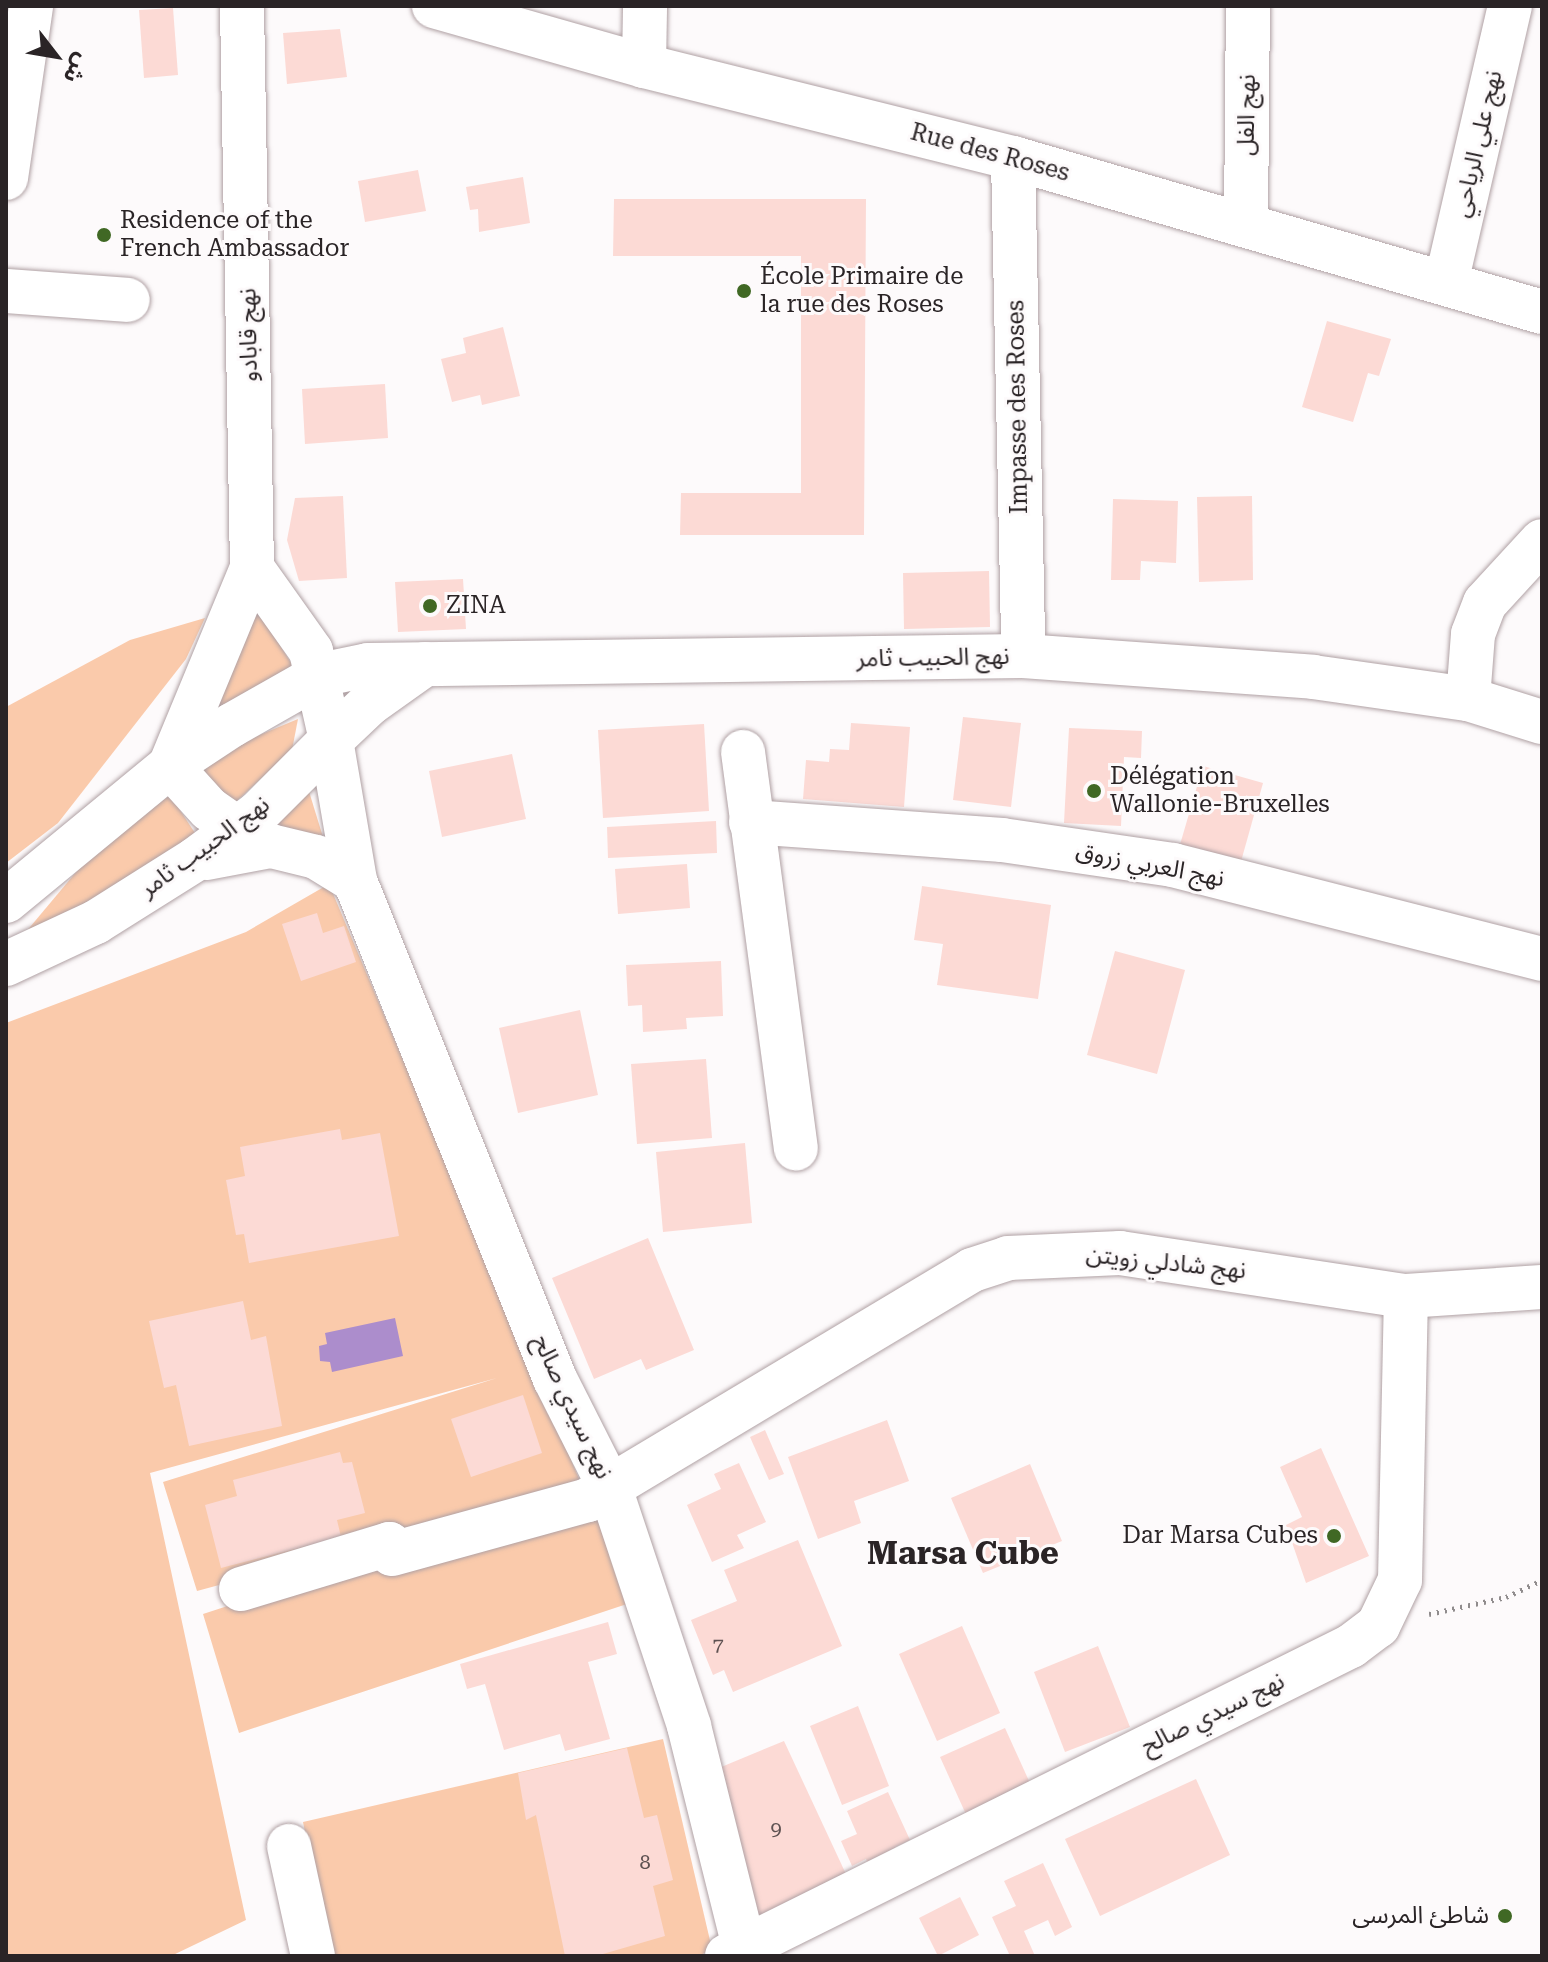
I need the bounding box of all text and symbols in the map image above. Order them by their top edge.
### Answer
north arrow [16,16,96,96]
text: ش [59,49,95,88]
street label: نهج علي الرياحي [1447,68,1509,220]
street label: نهج الفل [1232,74,1262,156]
street label: Rue des Roses [907,118,1073,188]
place label: Residence of the French Ambassador [120,207,349,263]
marker: Residence of the French Ambassador [95,226,113,244]
place label: École Primaire de la rue des Roses [760,263,963,319]
marker: École Primaire de la rue des Roses [735,282,753,300]
street label: نهج قابادو [234,288,264,382]
street label: Impasse des Roses [1002,300,1034,514]
place label: ZINA [446,592,506,620]
marker: ZINA [421,597,439,615]
street label: نهج الحبيب ثامر [856,642,1010,674]
place label: Délégation Wallonie-Bruxelles [1110,763,1330,819]
marker: Délégation Wallonie-Bruxelles [1085,782,1103,800]
street label: نهج الحبيب ثامر [135,790,275,904]
street label: نهج العربي زروق [1073,836,1227,894]
street label: نهج شادلي زويتن [1085,1240,1247,1286]
street label: نهج سيدي صالح [526,1330,618,1484]
place label: Dar Marsa Cubes [1122,1522,1318,1550]
marker: Dar Marsa Cubes [1325,1527,1343,1545]
district label: Marsa Cube [867,1534,1059,1572]
house number: 7 [712,1633,724,1657]
street label: نهج سيدي صالح [1137,1667,1289,1761]
house number: 9 [770,1816,782,1840]
house number: 8 [639,1850,651,1874]
place label: شاطئ المرسى [1352,1902,1489,1930]
marker: شاطئ المرسى [1496,1907,1514,1925]

